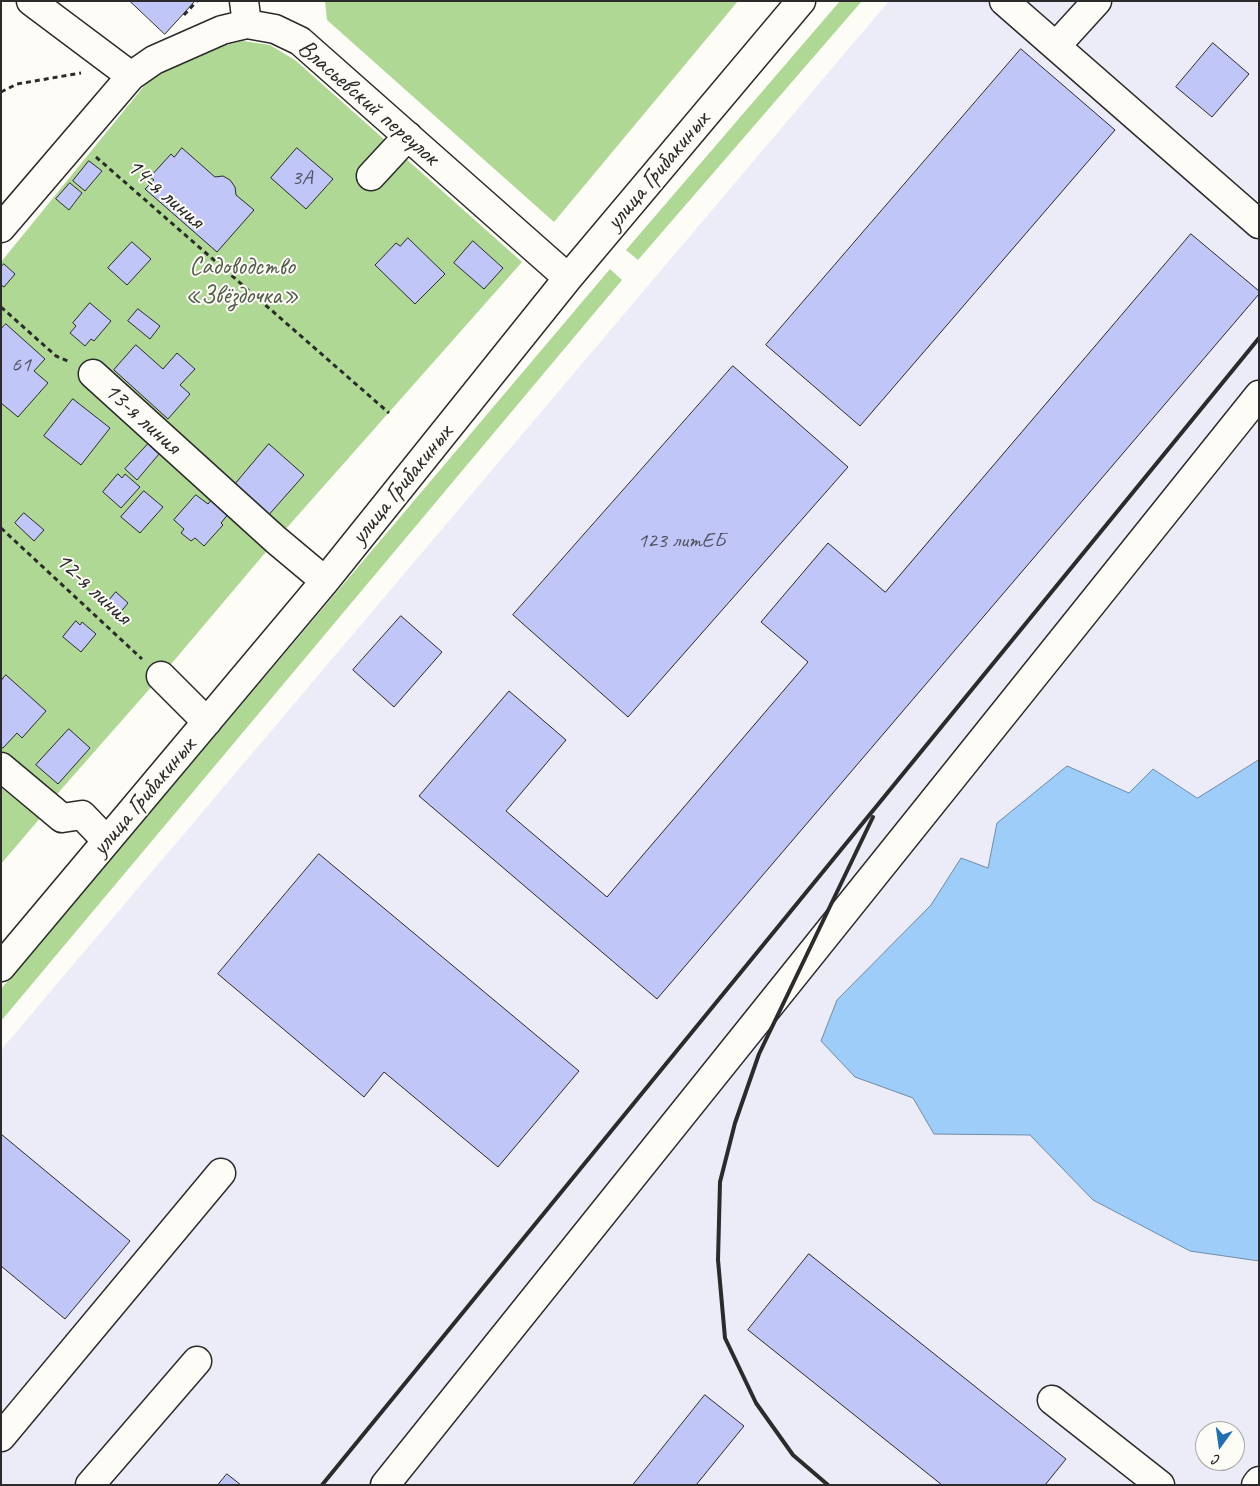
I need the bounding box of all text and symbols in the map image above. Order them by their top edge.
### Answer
street label: Власьевский переулок [291,34,445,172]
street label: улица Грибакиных [600,105,716,237]
street label: 14-я линия [120,152,210,236]
house number: 3А [292,165,312,191]
park label: Садоводство «Звёздочка» [185,252,299,311]
house number: 61 [11,352,31,378]
street label: 13-я линия [97,377,187,461]
street label: улица Грибакиных [344,419,460,551]
house number: 123 литЕБ [637,528,725,554]
street label: 12-я линия [49,546,137,632]
street label: улица Грибакиных [86,731,202,863]
north arrow [1195,1421,1245,1471]
text: С [1211,1451,1222,1469]

